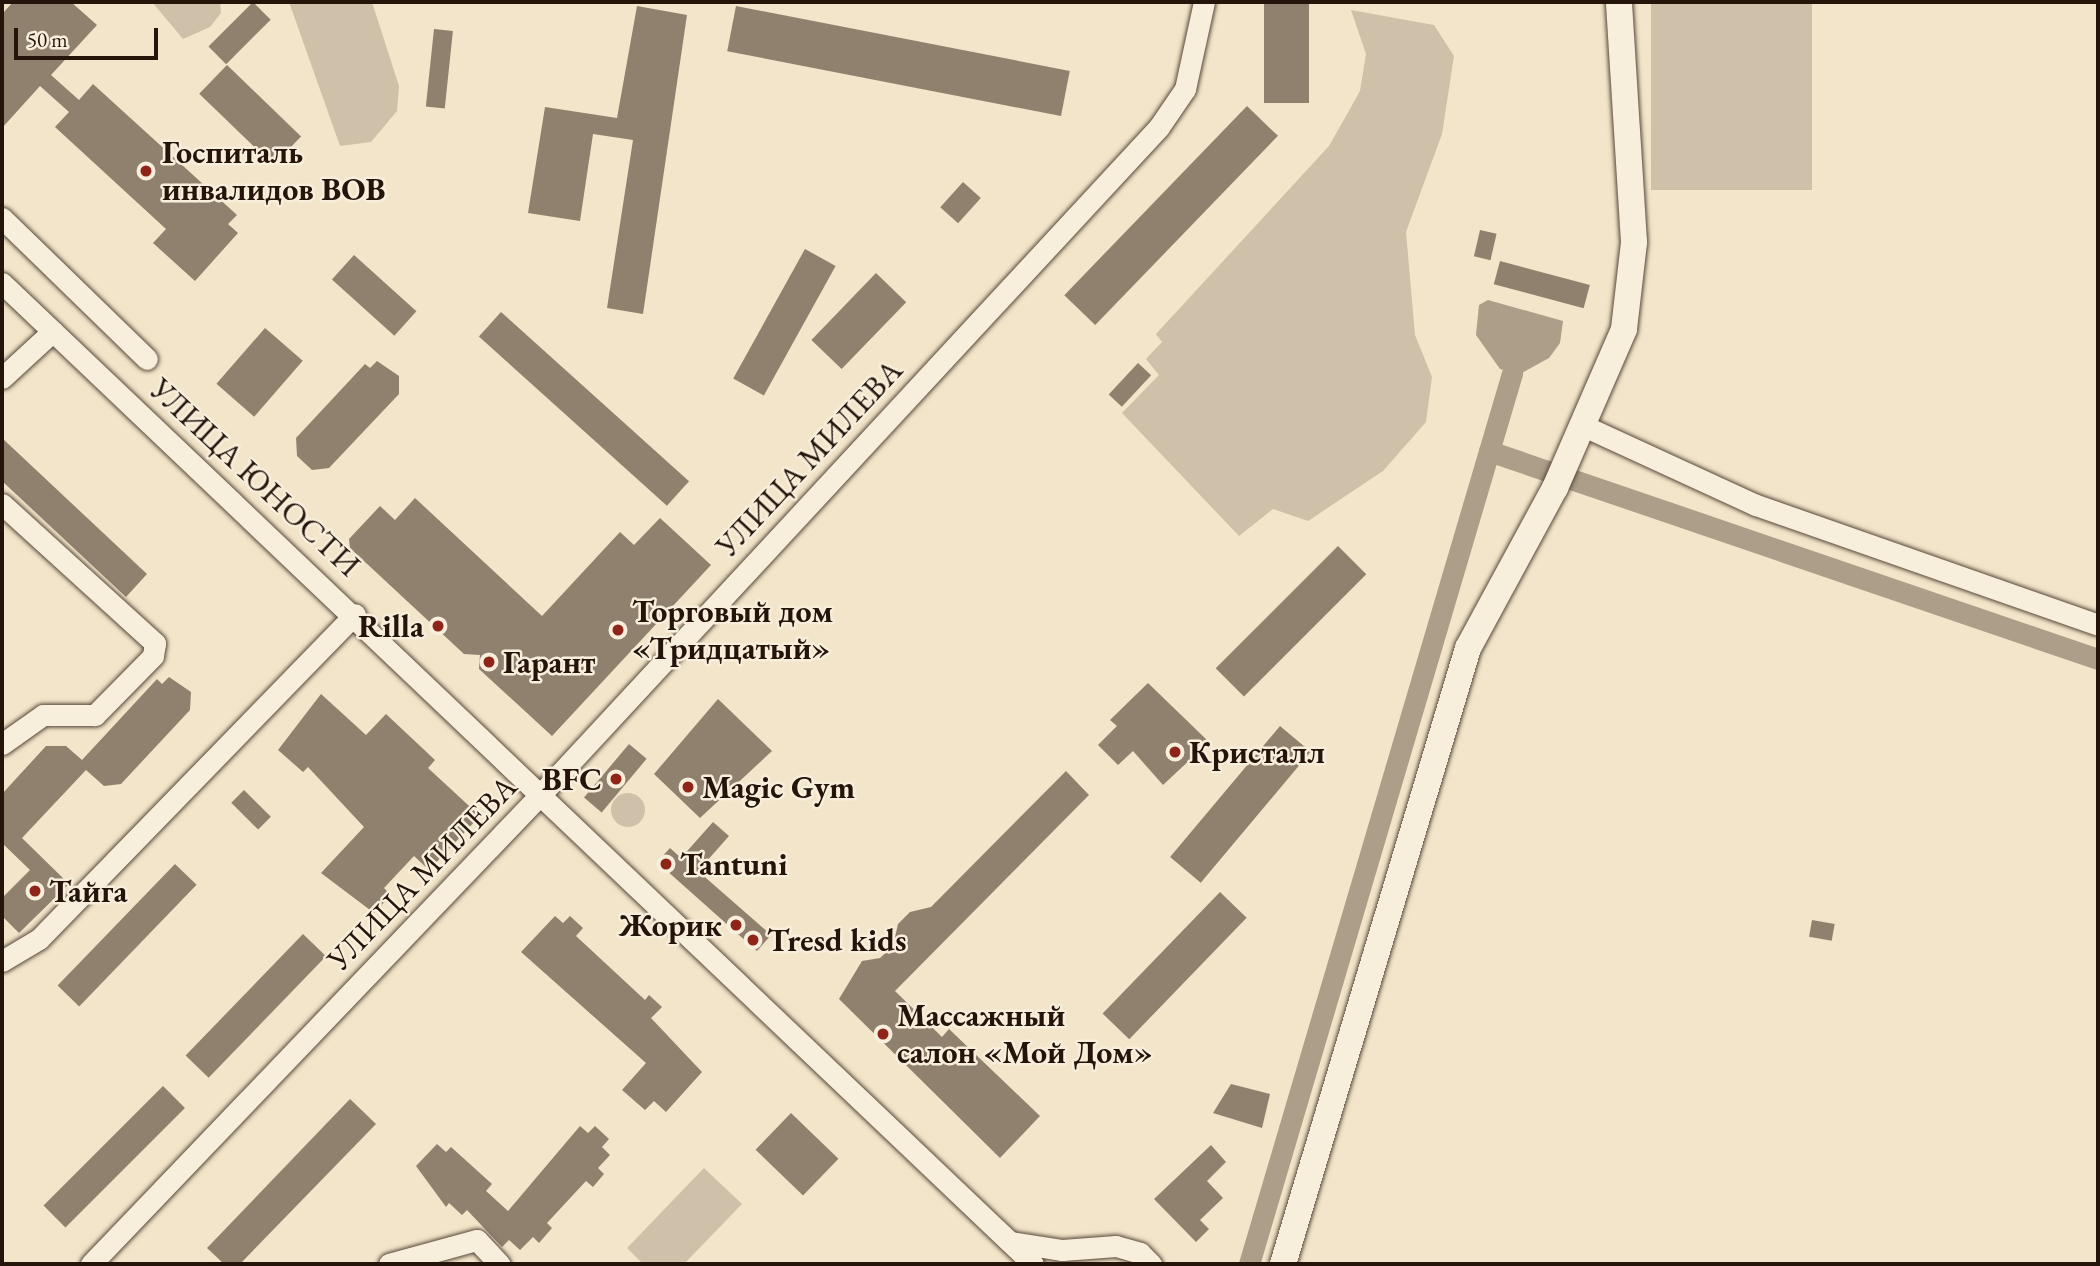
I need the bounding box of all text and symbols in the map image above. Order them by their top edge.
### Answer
scale bar [18,14,161,58]
text: 50 m [27,26,68,53]
place label: Госпиталь инвалидов ВОВ [162,134,386,209]
marker: Госпиталь инвалидов ВОВ [136,161,156,181]
street label: УЛИЦА МИЛЕВА [708,351,910,565]
street label: УЛИЦА ЮНОСТИ [142,370,368,584]
place label: Торговый дом «Тридцатый» [632,593,833,668]
place label: Rilla [358,607,424,645]
marker: Rilla [430,618,446,634]
marker: Торговый дом «Тридцатый» [610,622,626,638]
place label: Гарант [503,643,595,681]
marker: Гарант [481,654,497,670]
place label: Кристалл [1189,733,1325,771]
marker: Кристалл [1167,744,1183,760]
place label: BFC [542,760,602,798]
street label: УЛИЦА МИЛЕВА [319,767,525,979]
place label: Magic Gym [702,768,855,806]
marker: BFC [608,771,624,787]
marker: Magic Gym [680,779,696,795]
place label: Tantuni [680,845,788,883]
marker: Tantuni [658,856,674,872]
place label: Тайга [49,872,127,910]
marker: Тайга [27,883,43,899]
place label: Жорик [619,906,722,944]
marker: Жорик [728,917,744,933]
place label: Tresd kids [767,921,906,959]
marker: Tresd kids [745,932,761,948]
place label: Массажный салон «Мой Дом» [897,997,1153,1072]
marker: Массажный салон «Мой Дом» [875,1026,891,1042]

